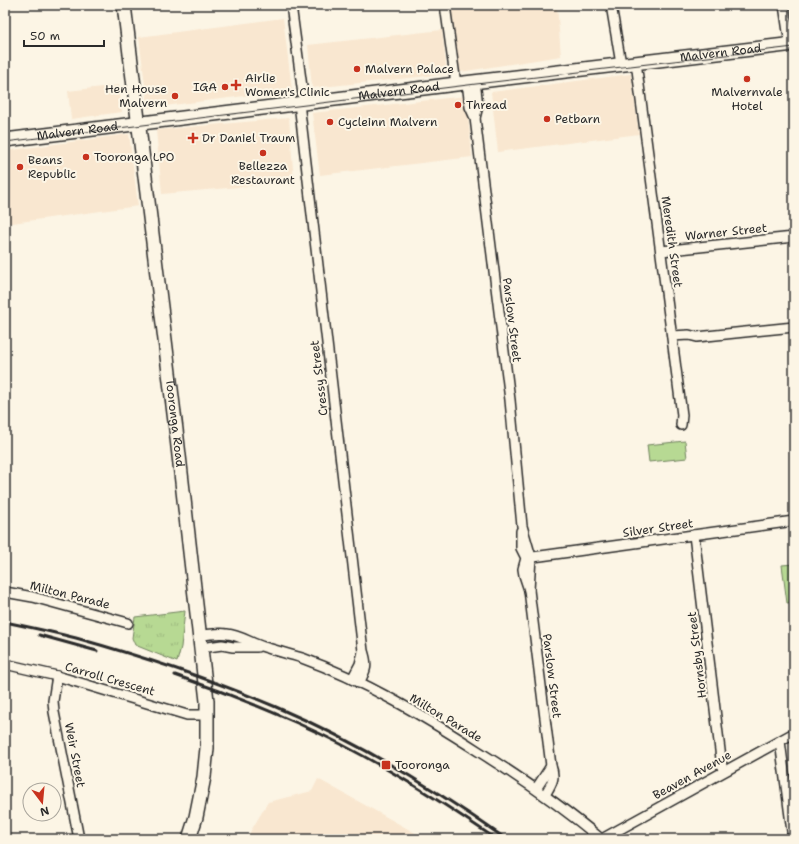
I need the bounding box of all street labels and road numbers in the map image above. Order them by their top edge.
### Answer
street label: Malvern Road [679,40,763,65]
street label: Malvern Road [357,78,441,104]
street label: Malvern Road [36,118,119,144]
street label: Meredith Street [658,195,686,289]
street label: Warner Street [684,220,768,244]
street label: Parslow Street [499,277,525,363]
street label: Cressy Street [306,339,332,417]
street label: Tooronga Road [162,378,188,468]
street label: Silver Street [622,515,694,541]
street label: Milton Parade [28,577,112,613]
street label: Hornsby Street [684,611,710,699]
street label: Parslow Street [539,633,565,719]
street label: Carroll Crescent [63,659,157,699]
street label: Milton Parade [407,690,485,746]
street label: Weir Street [61,721,89,789]
street label: Beaven Avenue [650,747,734,803]

